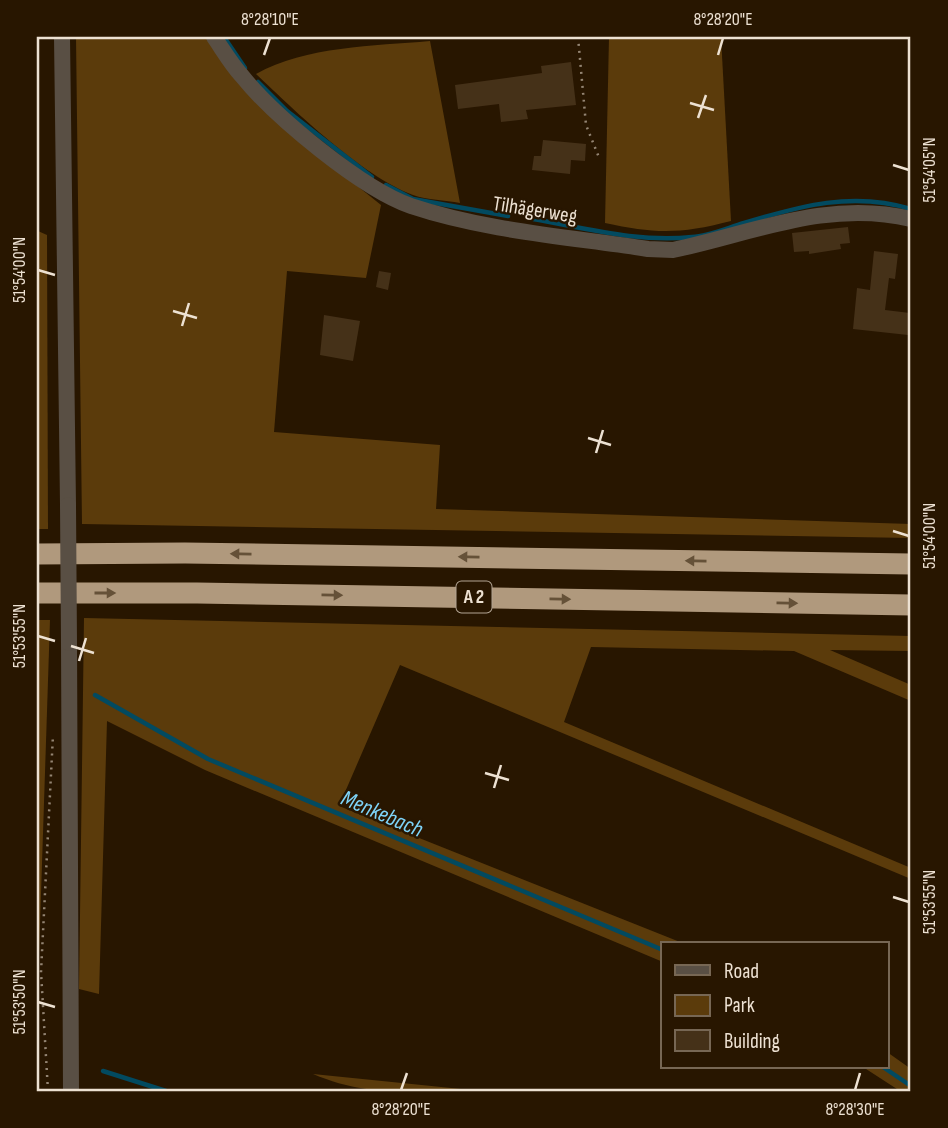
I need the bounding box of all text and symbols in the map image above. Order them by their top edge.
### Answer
text: 8°28'10"E [241,9,299,30]
text: 8°28'20"E [693,9,753,30]
text: 51°54'05"N [919,137,940,203]
street label: Tilhägerweg [491,191,579,229]
text: 51°54'00"N [9,237,30,303]
text: 51°54'00"N [919,503,940,569]
one-way arrow [230,548,252,559]
one-way arrow [457,551,479,563]
one-way arrow [685,555,707,566]
road number: A 2 [456,582,491,612]
one-way arrow [94,587,116,599]
one-way arrow [322,589,344,601]
one-way arrow [549,593,571,605]
one-way arrow [777,597,799,608]
text: 51°53'55"N [9,604,30,668]
water label: Menkebach [337,784,428,844]
text: 51°53'55"N [919,870,940,934]
legend [661,942,888,1068]
text: Road [724,959,759,984]
text: 51°53'50"N [9,969,30,1035]
text: Park [724,993,755,1018]
text: Building [724,1029,780,1054]
text: 8°28'20"E [371,1099,431,1120]
text: 8°28'30"E [825,1099,885,1120]

